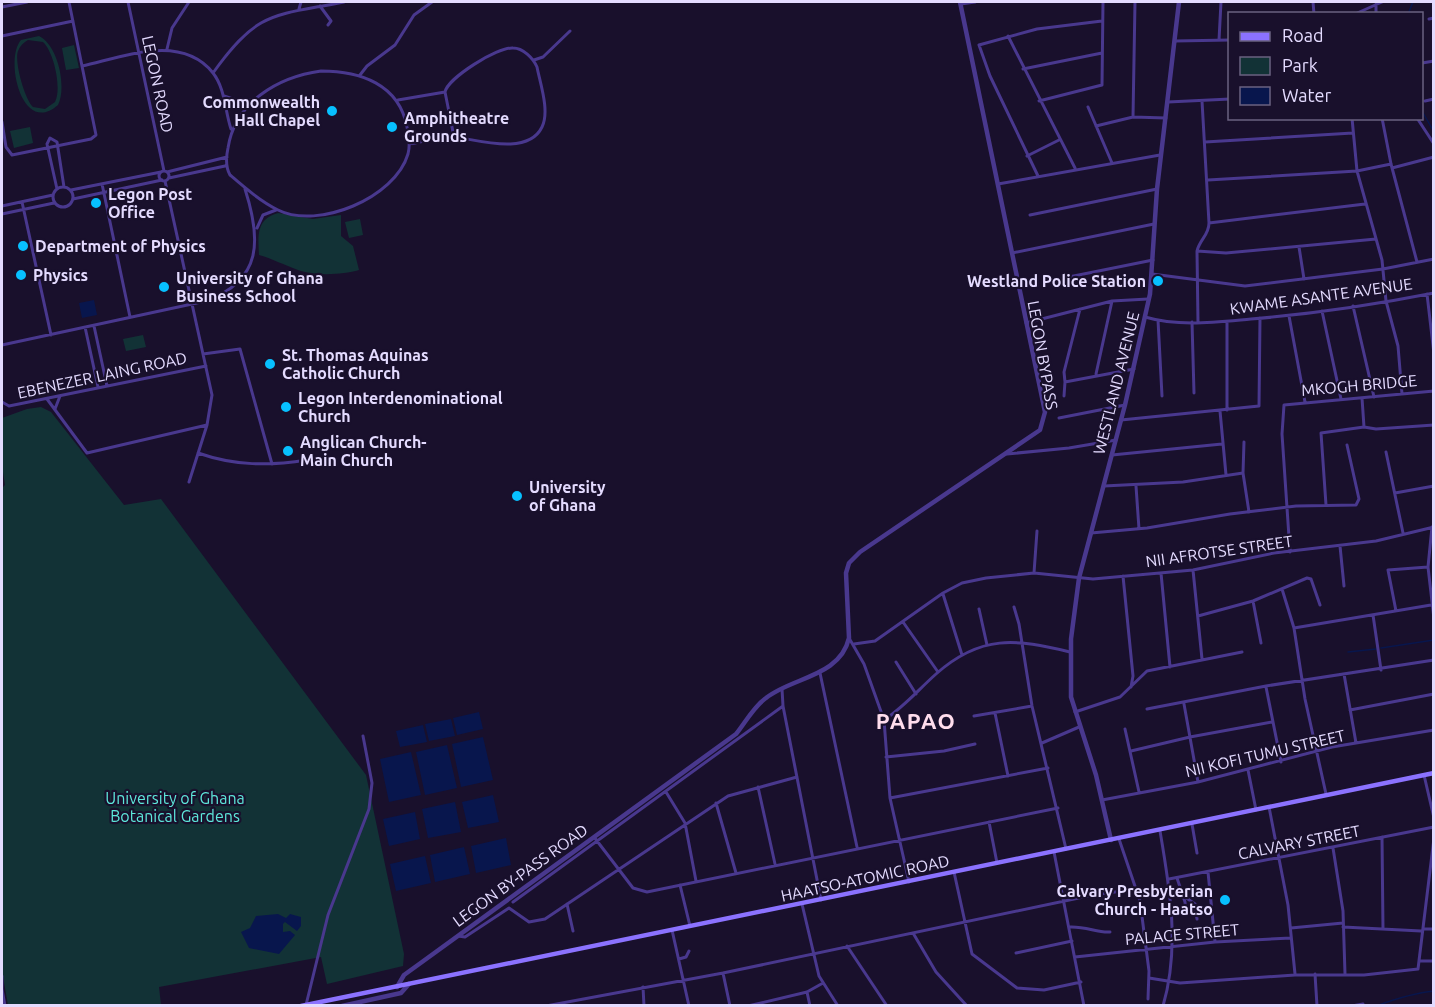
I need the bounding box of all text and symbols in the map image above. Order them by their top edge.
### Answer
legend [1228,12,1423,120]
text: Road [1282,25,1324,45]
street label: LEGON ROAD [139,34,177,134]
text: Park [1282,55,1318,75]
text: Water [1282,85,1332,105]
place label: Commonwealth Hall Chapel [202,93,320,129]
marker: Commonwealth Hall Chapel [325,104,339,118]
place label: Amphitheatre Grounds [404,109,509,145]
marker: Amphitheatre Grounds [385,120,399,134]
place label: Legon Post Office [108,185,192,221]
marker: Legon Post Office [89,196,103,210]
place label: Department of Physics [35,237,206,255]
marker: Department of Physics [16,239,30,253]
place label: Physics [33,266,88,284]
marker: Physics [14,268,28,282]
place label: University of Ghana Business School [176,269,324,305]
place label: Westland Police Station [967,272,1146,290]
marker: Westland Police Station [1151,274,1165,288]
street label: KWAME ASANTE AVENUE [1229,274,1413,318]
marker: University of Ghana Business School [157,280,171,294]
street label: LEGON BYPASS [1025,299,1061,411]
street label: WESTLAND AVENUE [1090,310,1142,456]
place label: St. Thomas Aquinas Catholic Church [282,346,428,382]
street label: EBENEZER LAING ROAD [16,348,188,402]
marker: St. Thomas Aquinas Catholic Church [263,357,277,371]
street label: MKOGH BRIDGE [1300,371,1418,399]
place label: Legon Interdenominational Church [298,389,503,425]
marker: Legon Interdenominational Church [279,400,293,414]
place label: Anglican Church- Main Church [300,433,427,469]
marker: Anglican Church- Main Church [281,444,295,458]
place label: University of Ghana [529,478,606,514]
marker: University of Ghana [510,489,524,503]
street label: NII AFROTSE STREET [1144,532,1294,570]
district label: PAPAO [876,708,956,733]
street label: NII KOFI TUMU STREET [1183,726,1347,780]
park label: University of Ghana Botanical Gardens [105,789,245,825]
street label: LEGON BY-PASS ROAD [449,820,591,930]
street label: CALVARY STREET [1236,821,1362,863]
street label: HAATSO-ATOMIC ROAD [779,851,951,905]
place label: Calvary Presbyterian Church - Haatso [1057,882,1213,918]
marker: Calvary Presbyterian Church - Haatso [1218,893,1232,907]
street label: PALACE STREET [1124,920,1240,948]

